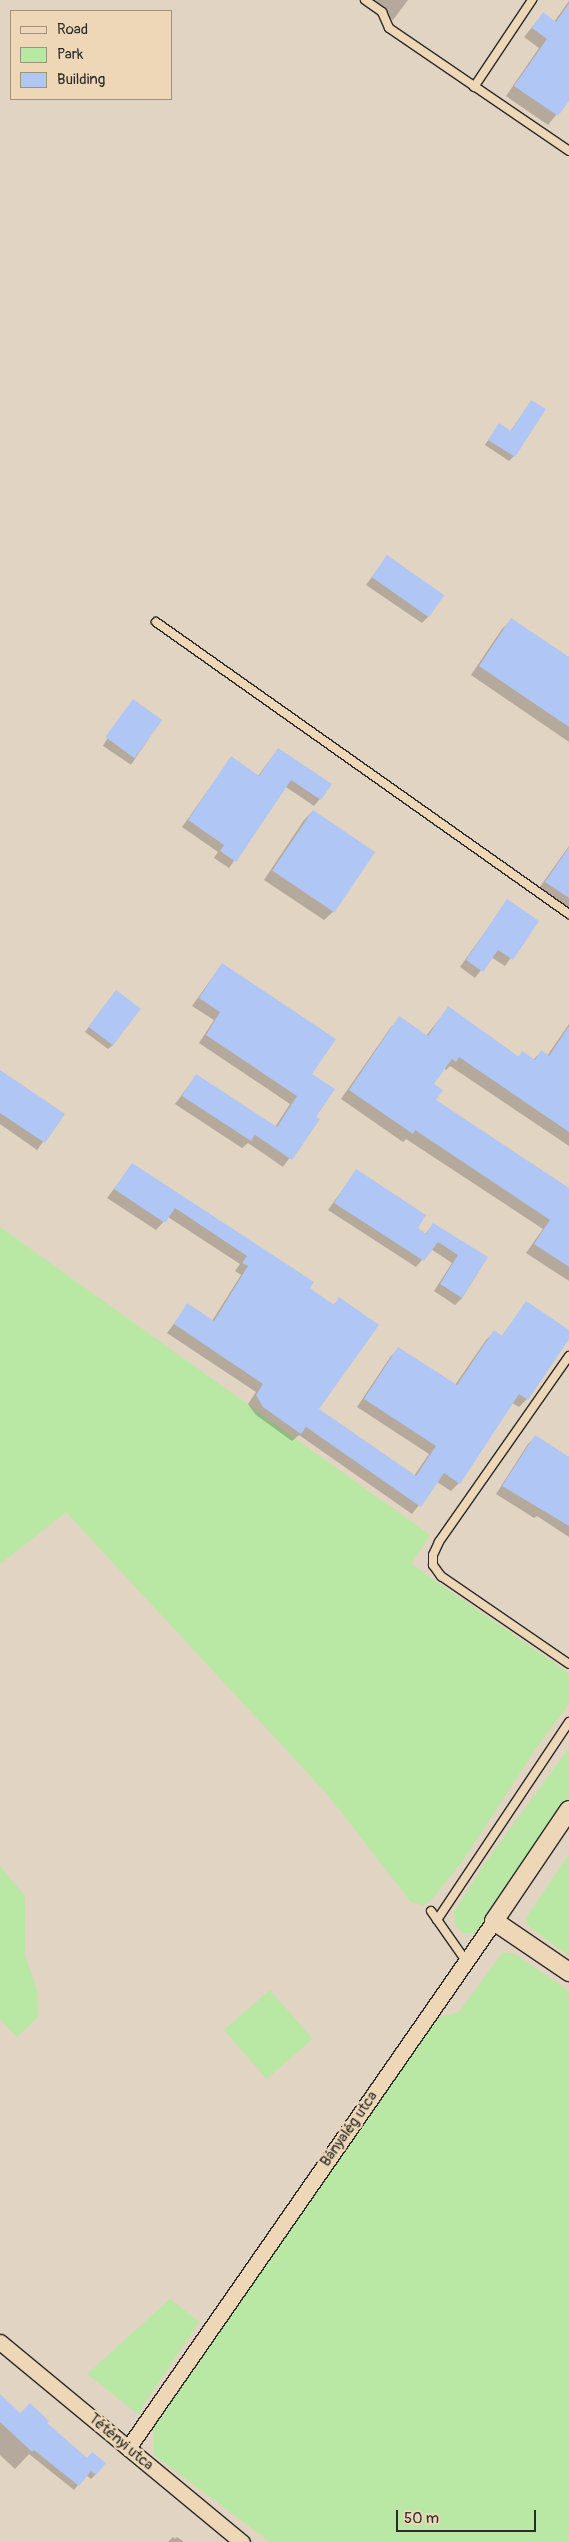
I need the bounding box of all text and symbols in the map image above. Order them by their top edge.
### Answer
legend [10,10,172,100]
text: Road [57,20,88,39]
text: Park [57,45,83,64]
text: Building [57,70,105,89]
street label: Bányalég utca [317,2088,381,2170]
street label: Tétényi utca [85,2410,157,2474]
scale bar [399,2500,539,2532]
text: 50 m [404,2509,439,2528]

